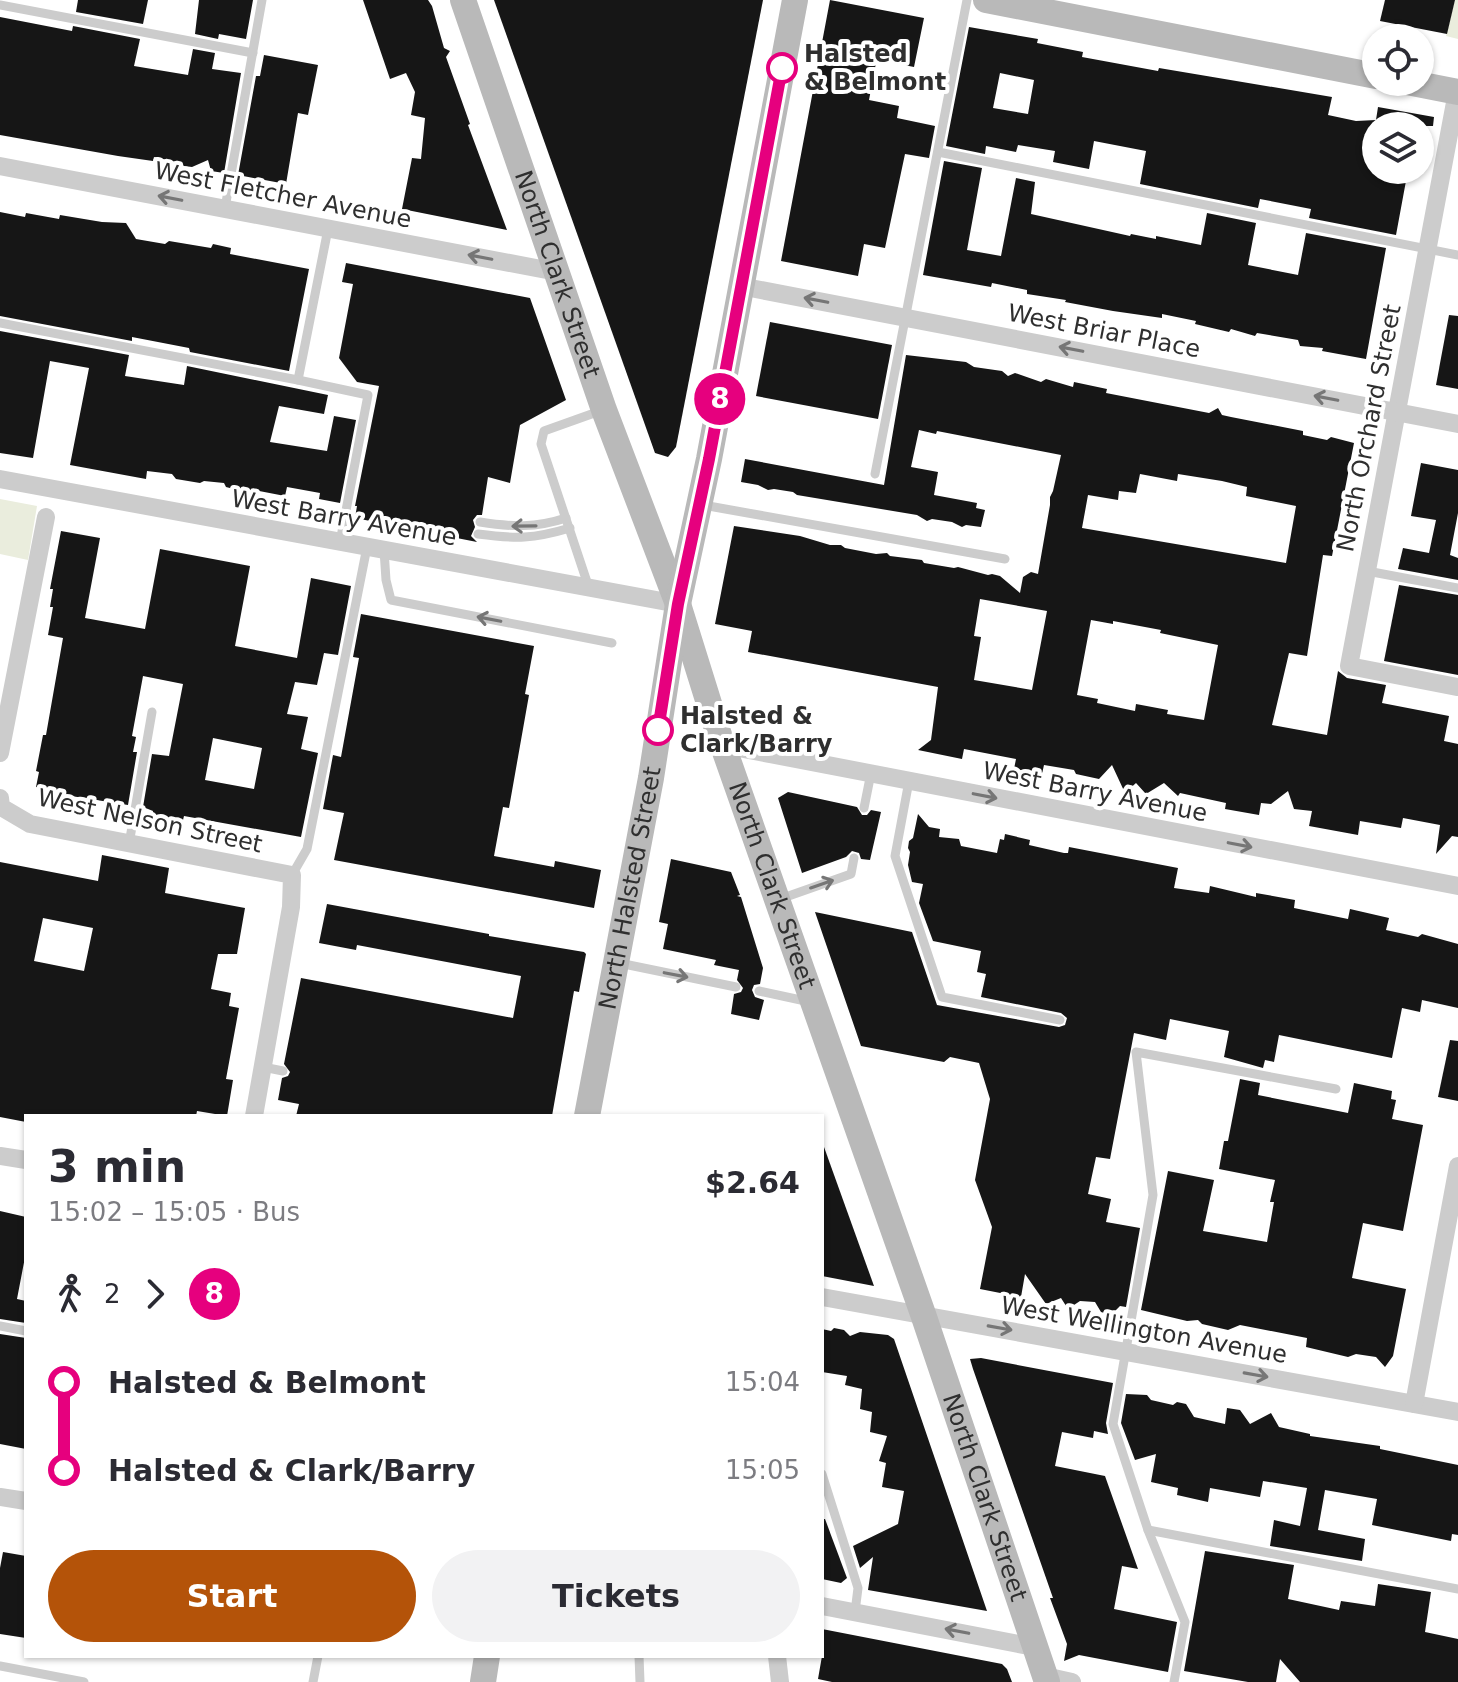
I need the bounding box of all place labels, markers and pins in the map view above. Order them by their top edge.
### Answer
place label: Halsted & Belmont [804,40,946,96]
marker: Halsted & Belmont [767,53,797,83]
place label: Halsted & Clark/Barry [680,702,833,758]
marker: Halsted & Clark/Barry [643,715,673,745]

